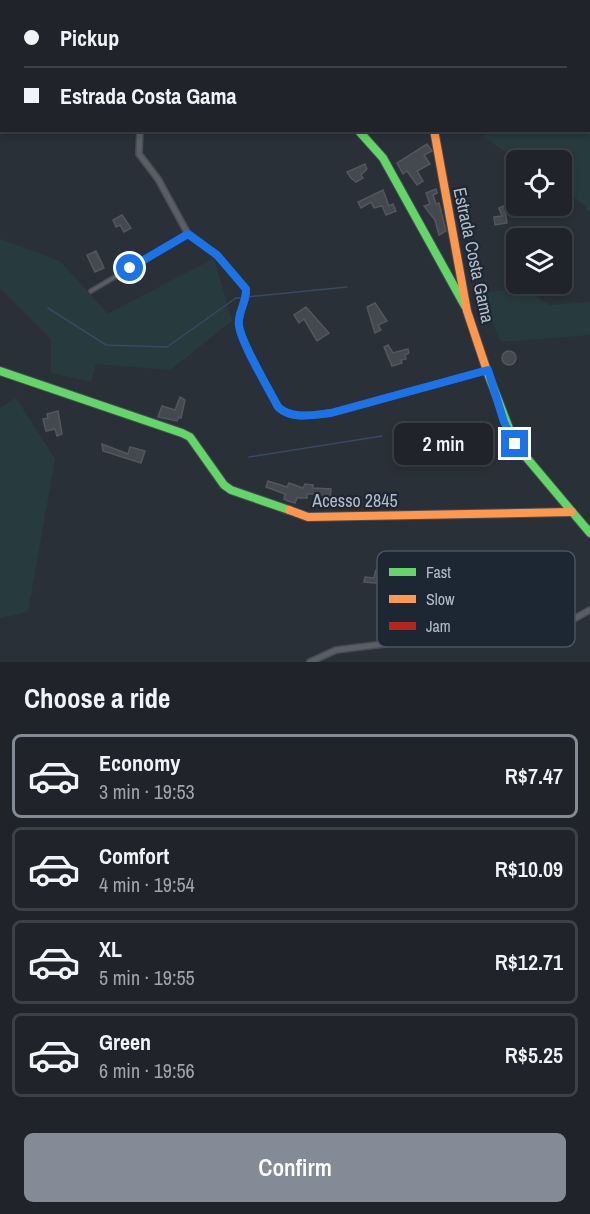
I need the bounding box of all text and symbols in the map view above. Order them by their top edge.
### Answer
text: Pickup [60,23,119,53]
text: Estrada Costa Gama [60,81,236,111]
map controls [506,150,572,294]
button: locate [506,150,572,216]
street label: Estrada Costa Gama [447,185,501,325]
button: layers [506,228,572,294]
route start [116,254,143,281]
callout: 2 min [395,423,494,465]
text: 2 min [422,430,465,457]
route end [501,430,528,457]
street label: Acesso 2845 [311,488,398,513]
legend [377,551,575,647]
text: Fast [426,561,451,583]
text: Slow [426,588,455,610]
text: Jam [426,615,451,637]
text: Choose a ride [24,680,170,716]
text: Economy [99,748,180,778]
icon: car [27,749,81,803]
text: R$7.47 [505,761,563,791]
text: 3 min · 19:53 [99,778,195,805]
text: Comfort [99,841,169,871]
icon: car [27,842,81,896]
text: R$10.09 [495,854,563,884]
text: 4 min · 19:54 [99,871,195,898]
text: XL [99,934,122,964]
icon: car [27,935,81,989]
text: R$12.71 [495,947,563,977]
text: 5 min · 19:55 [99,964,195,991]
text: Green [99,1027,151,1057]
icon: car [27,1028,81,1082]
text: R$5.25 [505,1040,563,1070]
text: 6 min · 19:56 [99,1057,195,1084]
button: Confirm [24,1133,566,1202]

